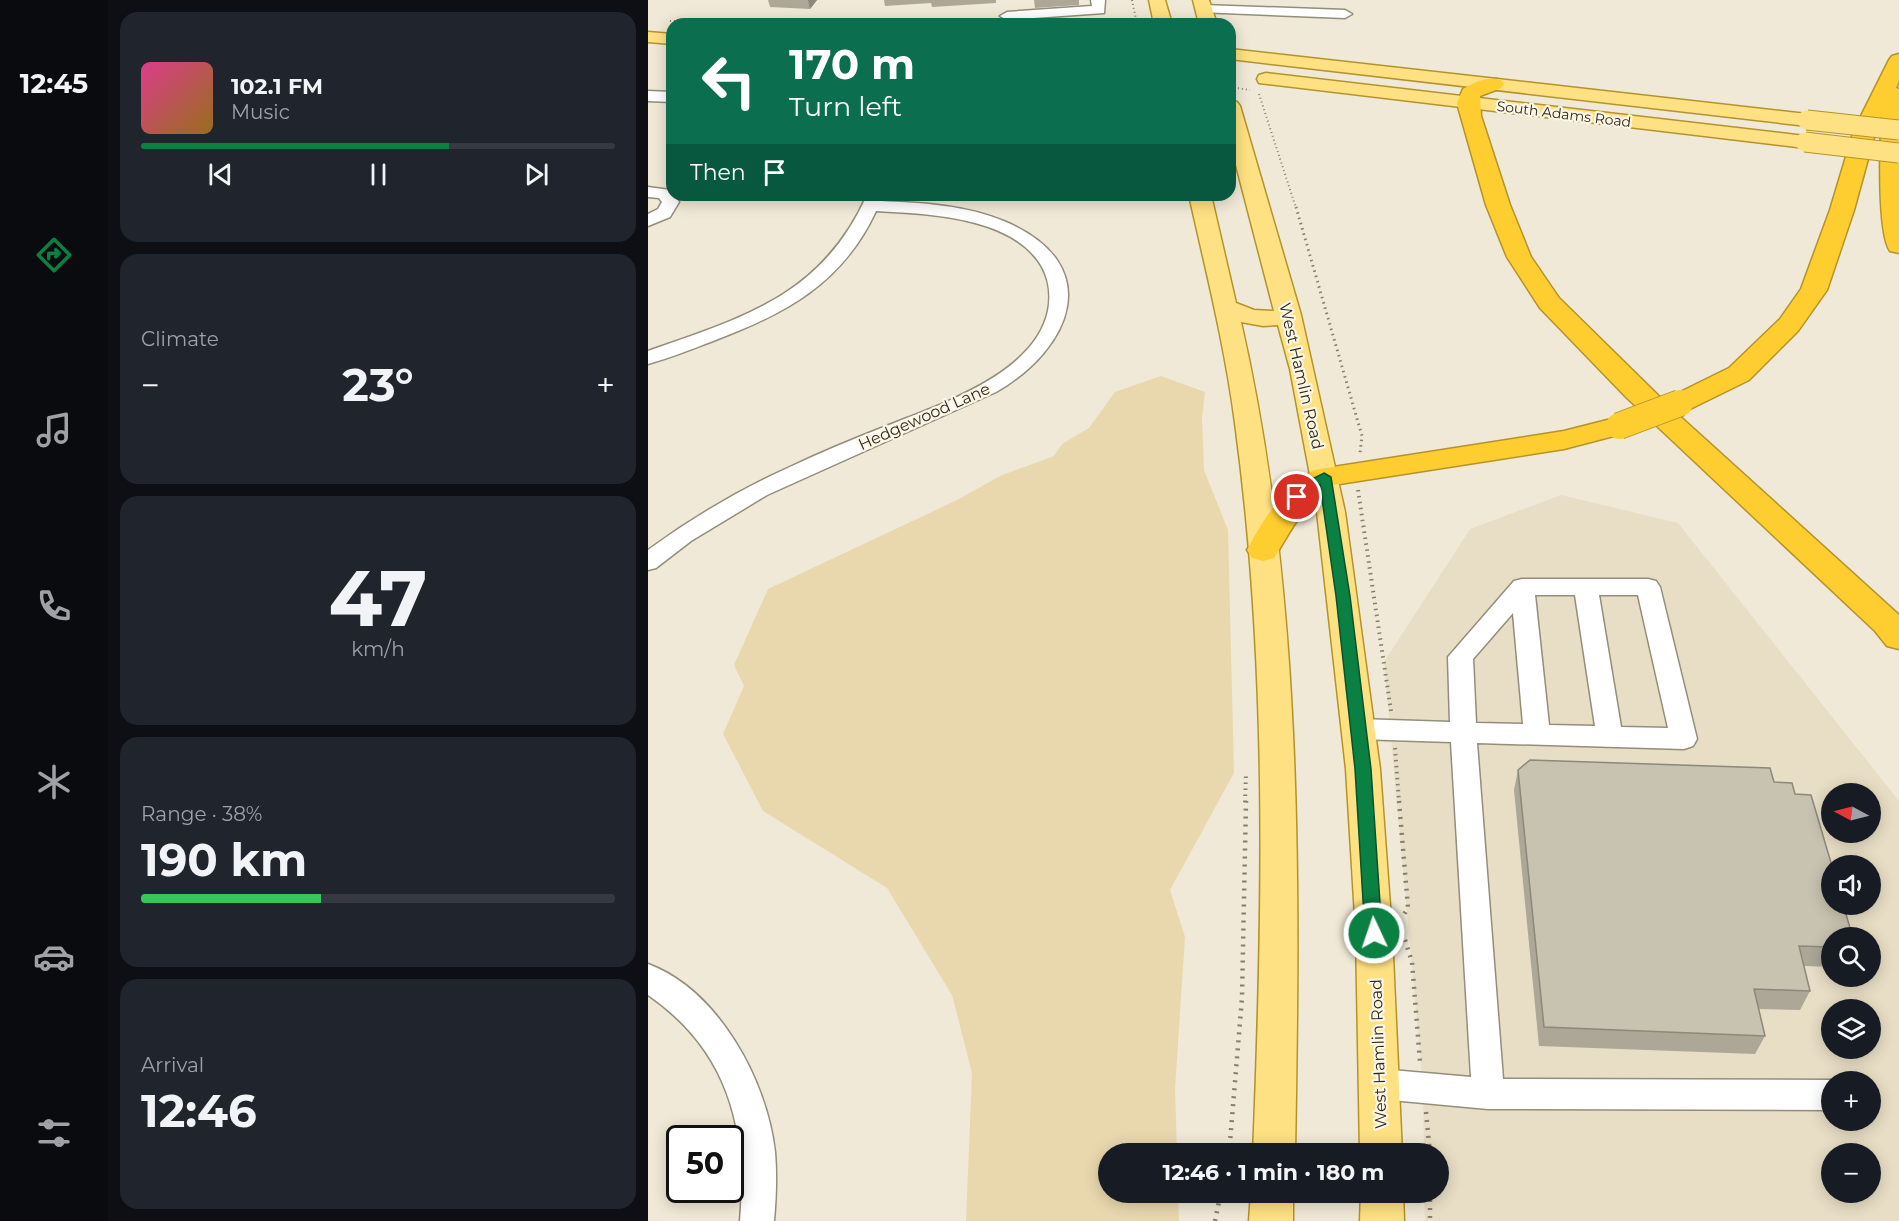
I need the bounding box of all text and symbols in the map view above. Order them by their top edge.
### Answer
text: 170 m [789,38,915,90]
icon: left [690,42,768,120]
text: 12:45 [20,67,88,100]
text: 102.1 FM [231,73,323,100]
text: Turn left [789,90,902,123]
street label: South Adams Road [1496,97,1632,131]
text: Music [231,100,290,124]
icon: arrive [758,156,791,189]
icon: previous [204,158,237,191]
icon: pause [362,158,395,191]
icon: next [520,158,553,191]
text: Then [690,159,746,186]
icon: directions [33,234,75,276]
street label: West Hamlin Road [1275,301,1328,451]
text: Climate [141,327,219,351]
text: 23° [342,357,414,412]
text: − [141,365,160,405]
text: + [596,365,615,405]
street label: Hedgewood Lane [855,379,993,454]
icon: music [33,409,75,451]
pin [1271,471,1322,522]
icon: arrive [1280,480,1313,513]
text: 47 [329,550,427,646]
icon: phone [33,585,75,627]
text: km/h [351,637,405,661]
icon: climate [33,761,75,803]
north arrow [1821,783,1881,843]
map controls [1821,783,1881,1203]
text: Range · 38% [141,802,262,826]
text: 190 km [141,832,307,887]
button: sound [1821,855,1881,915]
position arrow [1342,901,1406,965]
button: search [1821,927,1881,987]
icon: car [33,936,75,978]
street label: West Hamlin Road [1366,979,1391,1129]
button: layers [1821,999,1881,1059]
text: Arrival [141,1053,204,1077]
button: + [1821,1071,1881,1131]
text: 12:46 [141,1083,257,1138]
icon: filters [33,1112,75,1154]
speed limit sign: 50 [666,1125,744,1203]
button: − [1821,1143,1881,1203]
text: 12:46 · 1 min · 180 m [1163,1159,1384,1186]

